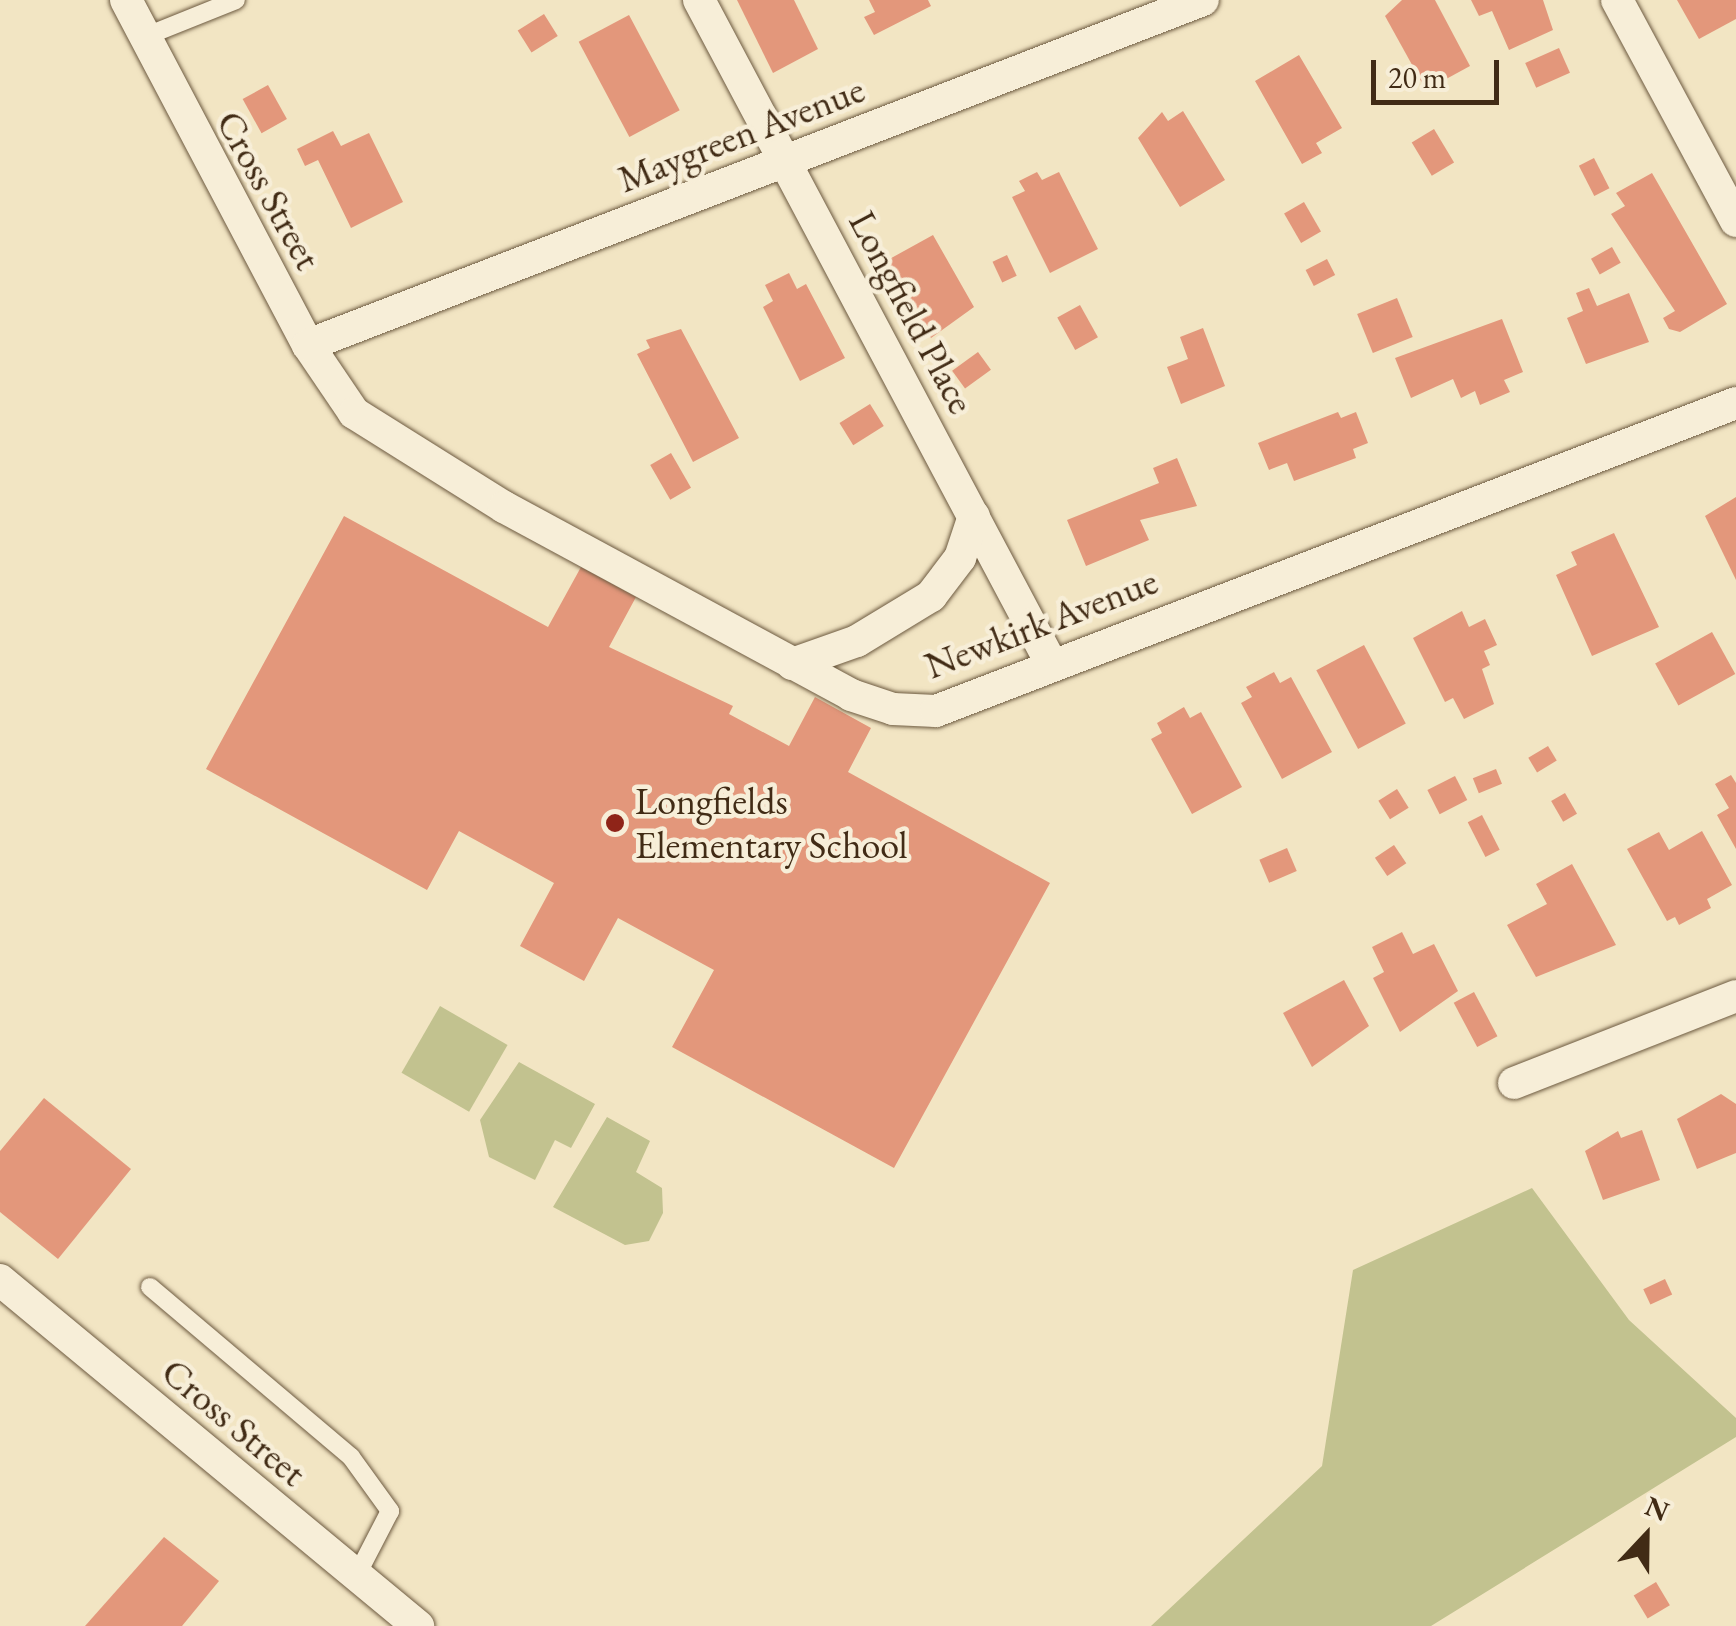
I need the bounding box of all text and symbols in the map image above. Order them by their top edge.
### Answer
scale bar [1376,40,1504,102]
text: 20 m [1388,58,1446,97]
street label: Maygreen Avenue [611,66,871,202]
street label: Cross Street [207,103,331,277]
street label: Longfield Place [840,203,984,421]
street label: Newkirk Avenue [918,558,1164,688]
place label: Longfields Elementary School [635,778,908,868]
marker: Longfields Elementary School [604,812,626,834]
street label: Cross Street [153,1349,315,1495]
north arrow [1596,1486,1696,1586]
text: N [1640,1487,1674,1529]

